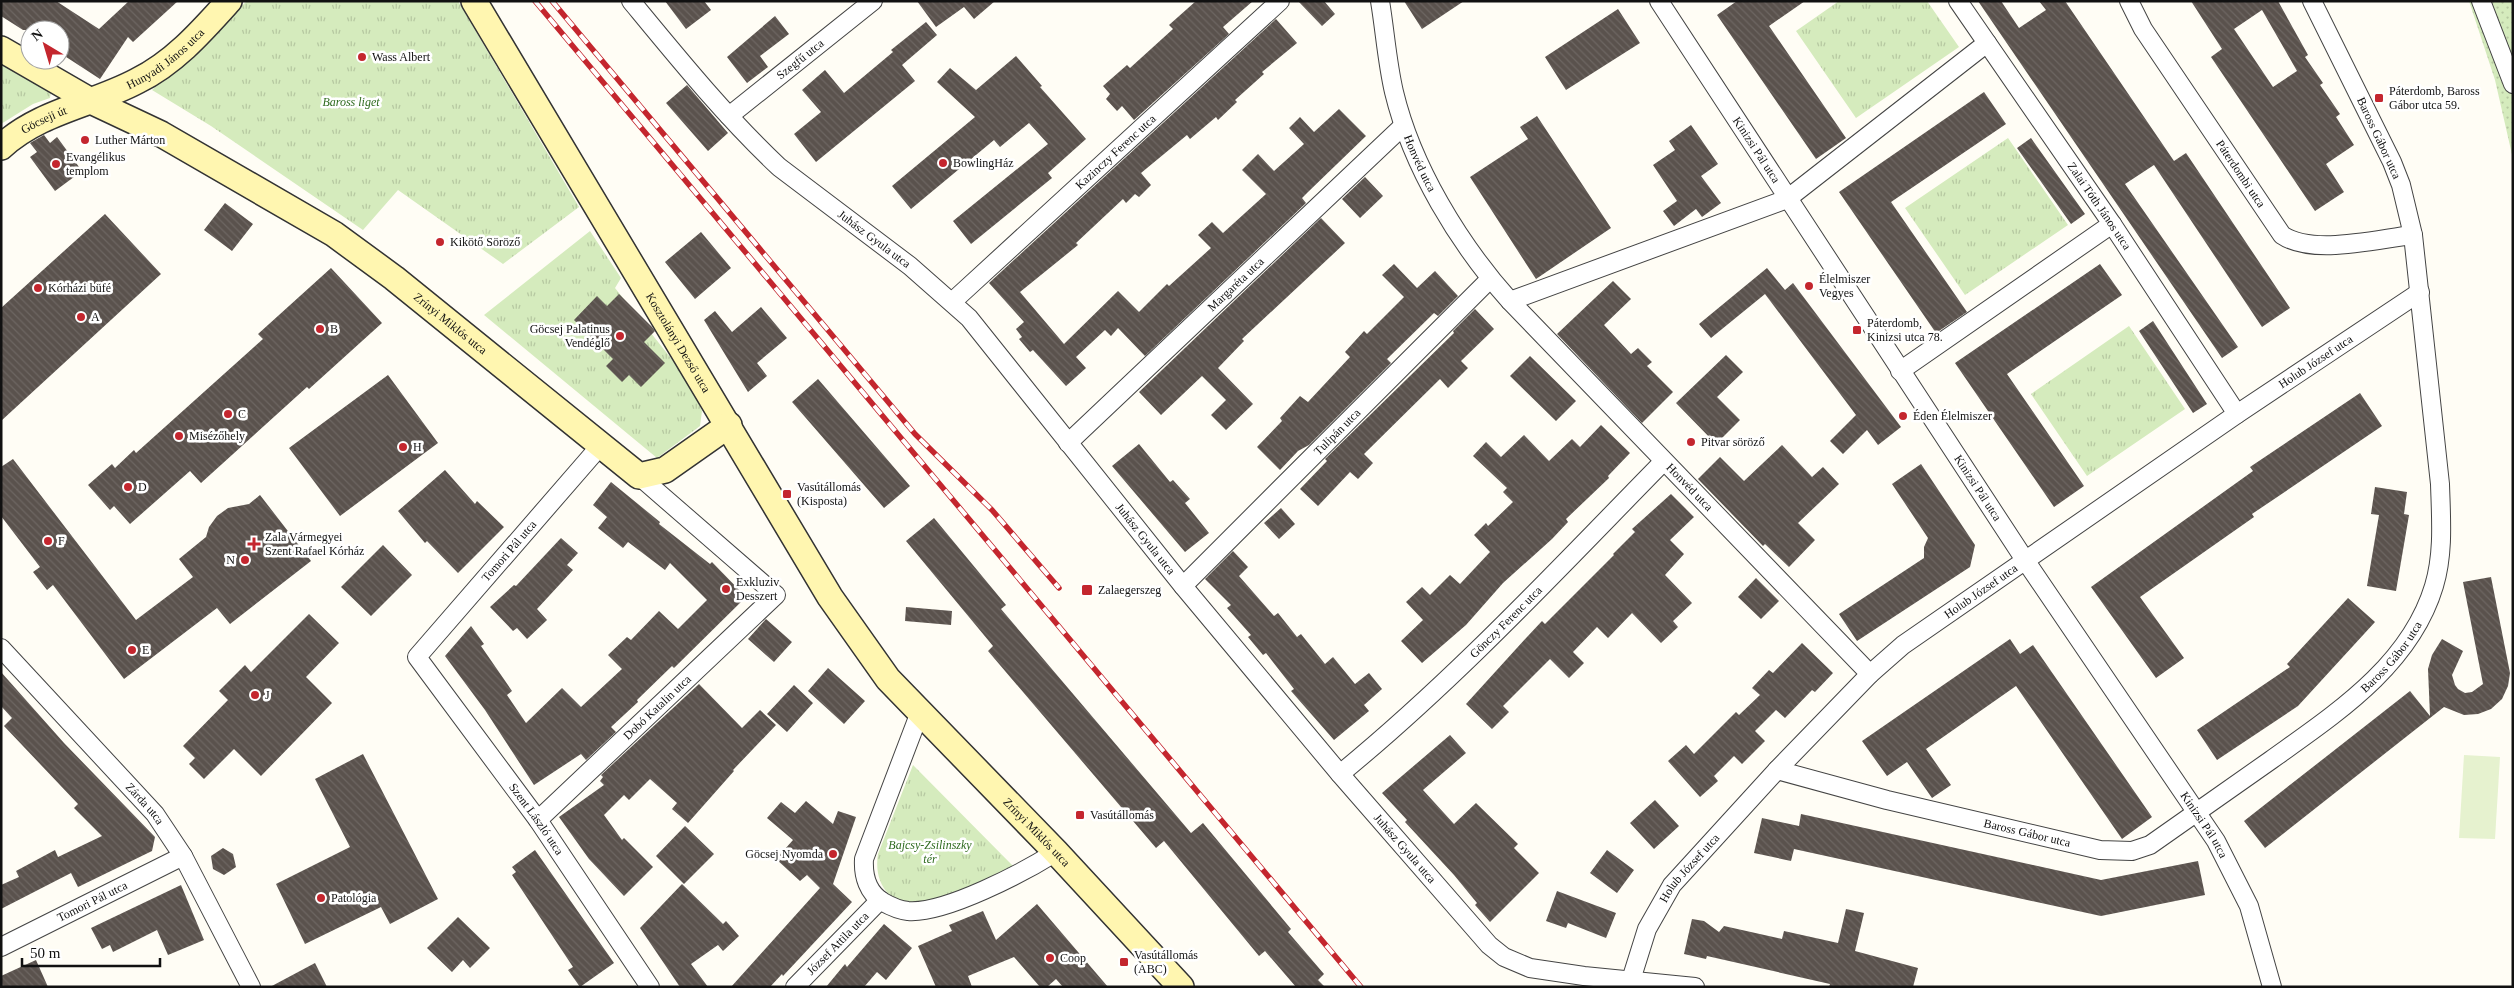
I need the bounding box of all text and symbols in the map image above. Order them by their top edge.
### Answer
north arrow [20,20,70,70]
street label: Hunyadi János utca [124,25,208,92]
text: N [29,26,46,44]
street label: Szegfű utca [774,36,827,82]
place label: Wass Albert [372,50,431,64]
marker: Wass Albert [356,51,368,63]
place label: Páterdomb, Baross Gábor utca 59. [2389,84,2480,112]
marker: Páterdomb, Baross Gábor utca 59. [2373,92,2385,104]
park label: Baross liget [322,95,380,109]
street label: Baross Gábor utca [2354,95,2404,182]
street label: Göcseji út [18,103,69,137]
street label: Kazinczy Ferenc utca [1073,111,1159,192]
street label: Kinizsi Pál utca [1730,114,1784,186]
place label: Luther Márton [95,133,165,147]
street label: Honvéd utca [1401,133,1439,195]
marker: Luther Márton [79,134,91,146]
street label: Páterdombi utca [2213,137,2269,211]
place label: Evangélikus templom [66,150,126,178]
place label: BowlingHáz [953,156,1014,170]
marker: BowlingHáz [937,157,949,169]
marker: Evangélikus templom [50,158,62,170]
street label: Zalai Tóth János utca [2065,160,2134,253]
street label: Juhász Gyula utca [835,207,914,271]
place label: Kikötő Söröző [450,235,520,249]
marker: Kikötő Söröző [434,236,446,248]
street label: Margaréta utca [1205,254,1267,314]
place label: Élelmiszer Vegyes [1819,272,1870,300]
marker: Élelmiszer Vegyes [1803,280,1815,292]
place label: Kórházi büfé [48,281,111,295]
marker: Kórházi büfé [32,282,44,294]
street label: Zrínyi Miklós utca [411,290,490,358]
street label: Kosztolányi Dezső utca [643,290,714,396]
place label: A [91,310,100,324]
marker: A [75,311,87,323]
place label: Páterdomb, Kinizsi utca 78. [1867,316,1943,344]
place label: B [330,322,338,336]
place label: Göcsej Palatinus Vendéglő [530,322,610,350]
marker: B [314,323,326,335]
marker: Páterdomb, Kinizsi utca 78. [1851,324,1863,336]
marker: Göcsej Palatinus Vendéglő [614,330,626,342]
street label: Holub József utca [2276,332,2356,391]
street label: Tulipán utca [1311,405,1364,458]
place label: C [238,407,246,421]
marker: C [222,408,234,420]
place label: Éden Élelmiszer [1913,409,1992,423]
marker: Éden Élelmiszer [1897,410,1909,422]
place label: Misézőhely [189,429,245,443]
marker: Misézőhely [173,430,185,442]
place label: Pitvar söröző [1701,435,1765,449]
marker: Pitvar söröző [1685,436,1697,448]
place label: H [413,440,422,454]
marker: H [397,441,409,453]
street label: Kinizsi Pál utca [1951,452,2005,524]
street label: Honvéd utca [1663,460,1716,514]
place label: D [138,480,147,494]
place label: Vasútállomás (Kisposta) [797,480,861,508]
marker: D [122,481,134,493]
marker: Vasútállomás (Kisposta) [781,488,793,500]
street label: Juhász Gyula utca [1113,500,1178,578]
street label: Tomori Pál utca [479,517,540,584]
place label: Zala Vármegyei Szent Rafael Kórház [265,530,364,558]
place label: F [58,534,65,548]
marker: F [42,535,54,547]
marker: Zala Vármegyei Szent Rafael Kórház [247,537,261,551]
place label: N [226,553,235,567]
marker: N [239,554,251,566]
street label: Holub József utca [1941,561,2021,621]
place label: Exkluziv Desszert [736,575,779,603]
marker: Exkluziv Desszert [720,583,732,595]
marker: Zalaegerszeg [1080,583,1094,597]
place label: Zalaegerszeg [1098,583,1161,597]
street label: Gönczy Ferenc utca [1467,583,1545,661]
street label: Baross Gábor utca [2358,618,2425,696]
place label: E [142,643,149,657]
marker: E [126,644,138,656]
street label: Dobó Katalin utca [620,672,694,743]
place label: J [265,688,270,702]
marker: J [249,689,261,701]
street label: Zárda utca [123,780,167,828]
street label: Szent László utca [506,780,567,858]
street label: Kinizsi Pál utca [2178,789,2231,861]
street label: Zrínyi Miklós utca [1000,795,1073,870]
place label: Vasútállomás [1090,808,1154,822]
marker: Vasútállomás [1074,809,1086,821]
street label: Juhász Gyula utca [1371,811,1439,886]
street label: Baross Gábor utca [1982,816,2073,850]
street label: Holub József utca [1656,830,1723,905]
park label: Bajcsy-Zsilinszky tér [888,838,972,866]
place label: Göcsej Nyomda [745,847,824,861]
marker: Göcsej Nyomda [827,848,839,860]
street label: Tomori Pál utca [55,878,130,925]
place label: Patológia [331,891,377,905]
marker: Patológia [315,892,327,904]
street label: József Attila utca [804,908,872,978]
scale bar [22,936,160,968]
text: 50 m [30,945,61,961]
place label: Vasútállomás (ABC) [1134,948,1198,976]
place label: Coop [1060,951,1086,965]
marker: Coop [1044,952,1056,964]
marker: Vasútállomás (ABC) [1118,956,1130,968]

